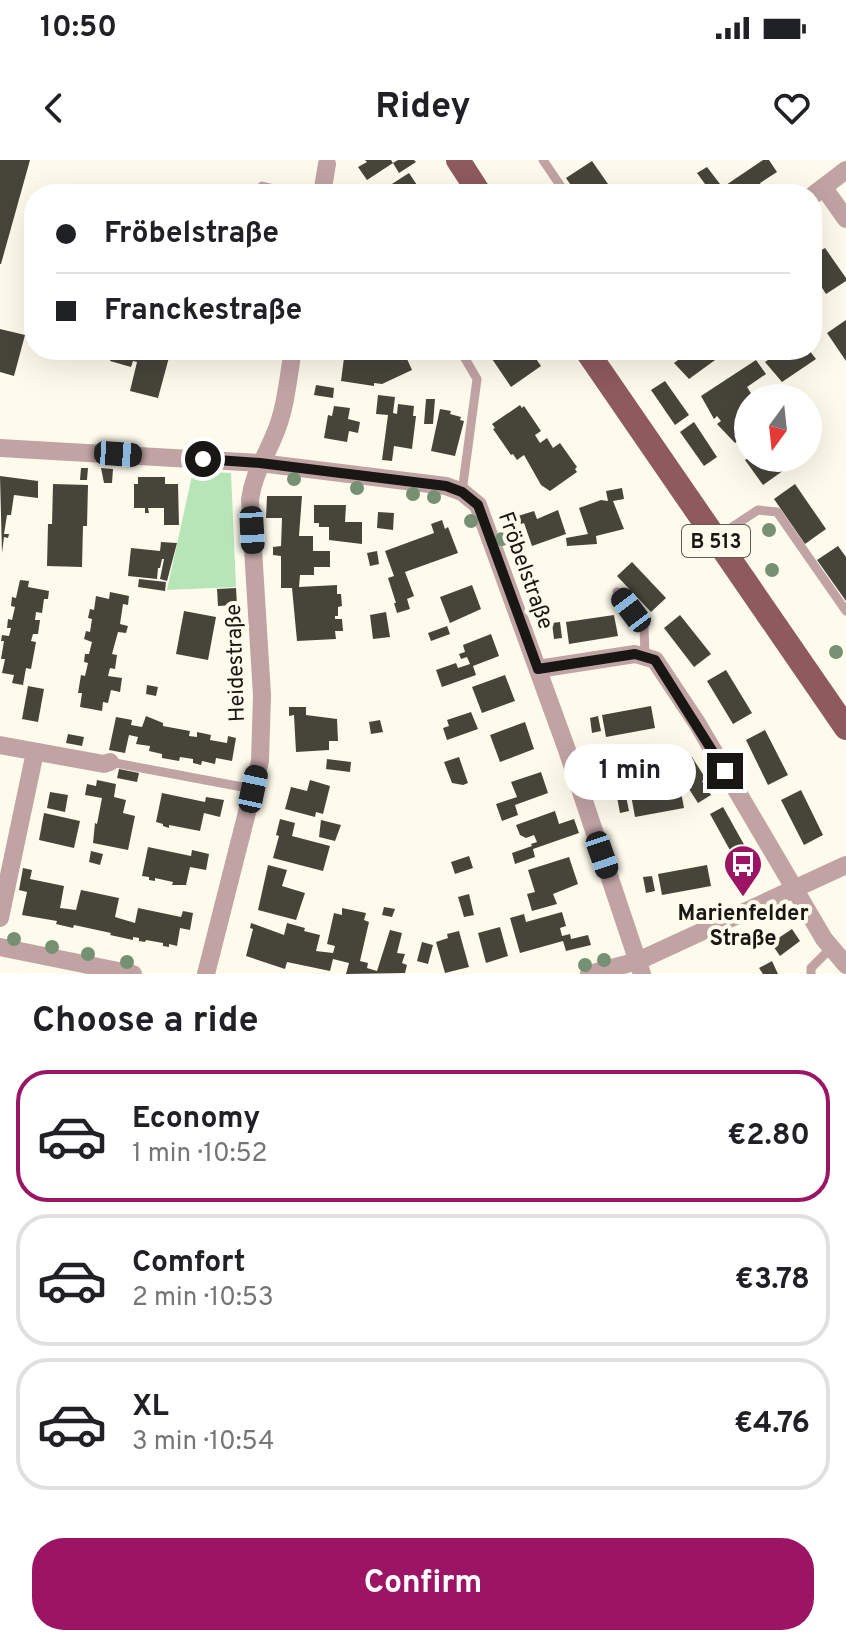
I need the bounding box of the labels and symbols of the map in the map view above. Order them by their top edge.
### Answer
north arrow [734,384,822,472]
car [93,440,143,468]
route start [185,441,221,477]
car [239,505,265,555]
street label: Fröbelstraße [491,508,558,633]
road number: B 513 [682,525,750,557]
car [607,584,655,636]
street label: Heidestraße [221,603,252,722]
callout: 1 min [565,743,697,799]
route end [707,753,743,789]
car [236,763,270,815]
car [583,828,621,882]
bus stop icon: Marienfelder Straße [722,843,764,898]
place label: Marienfelder Straße [677,901,809,953]

